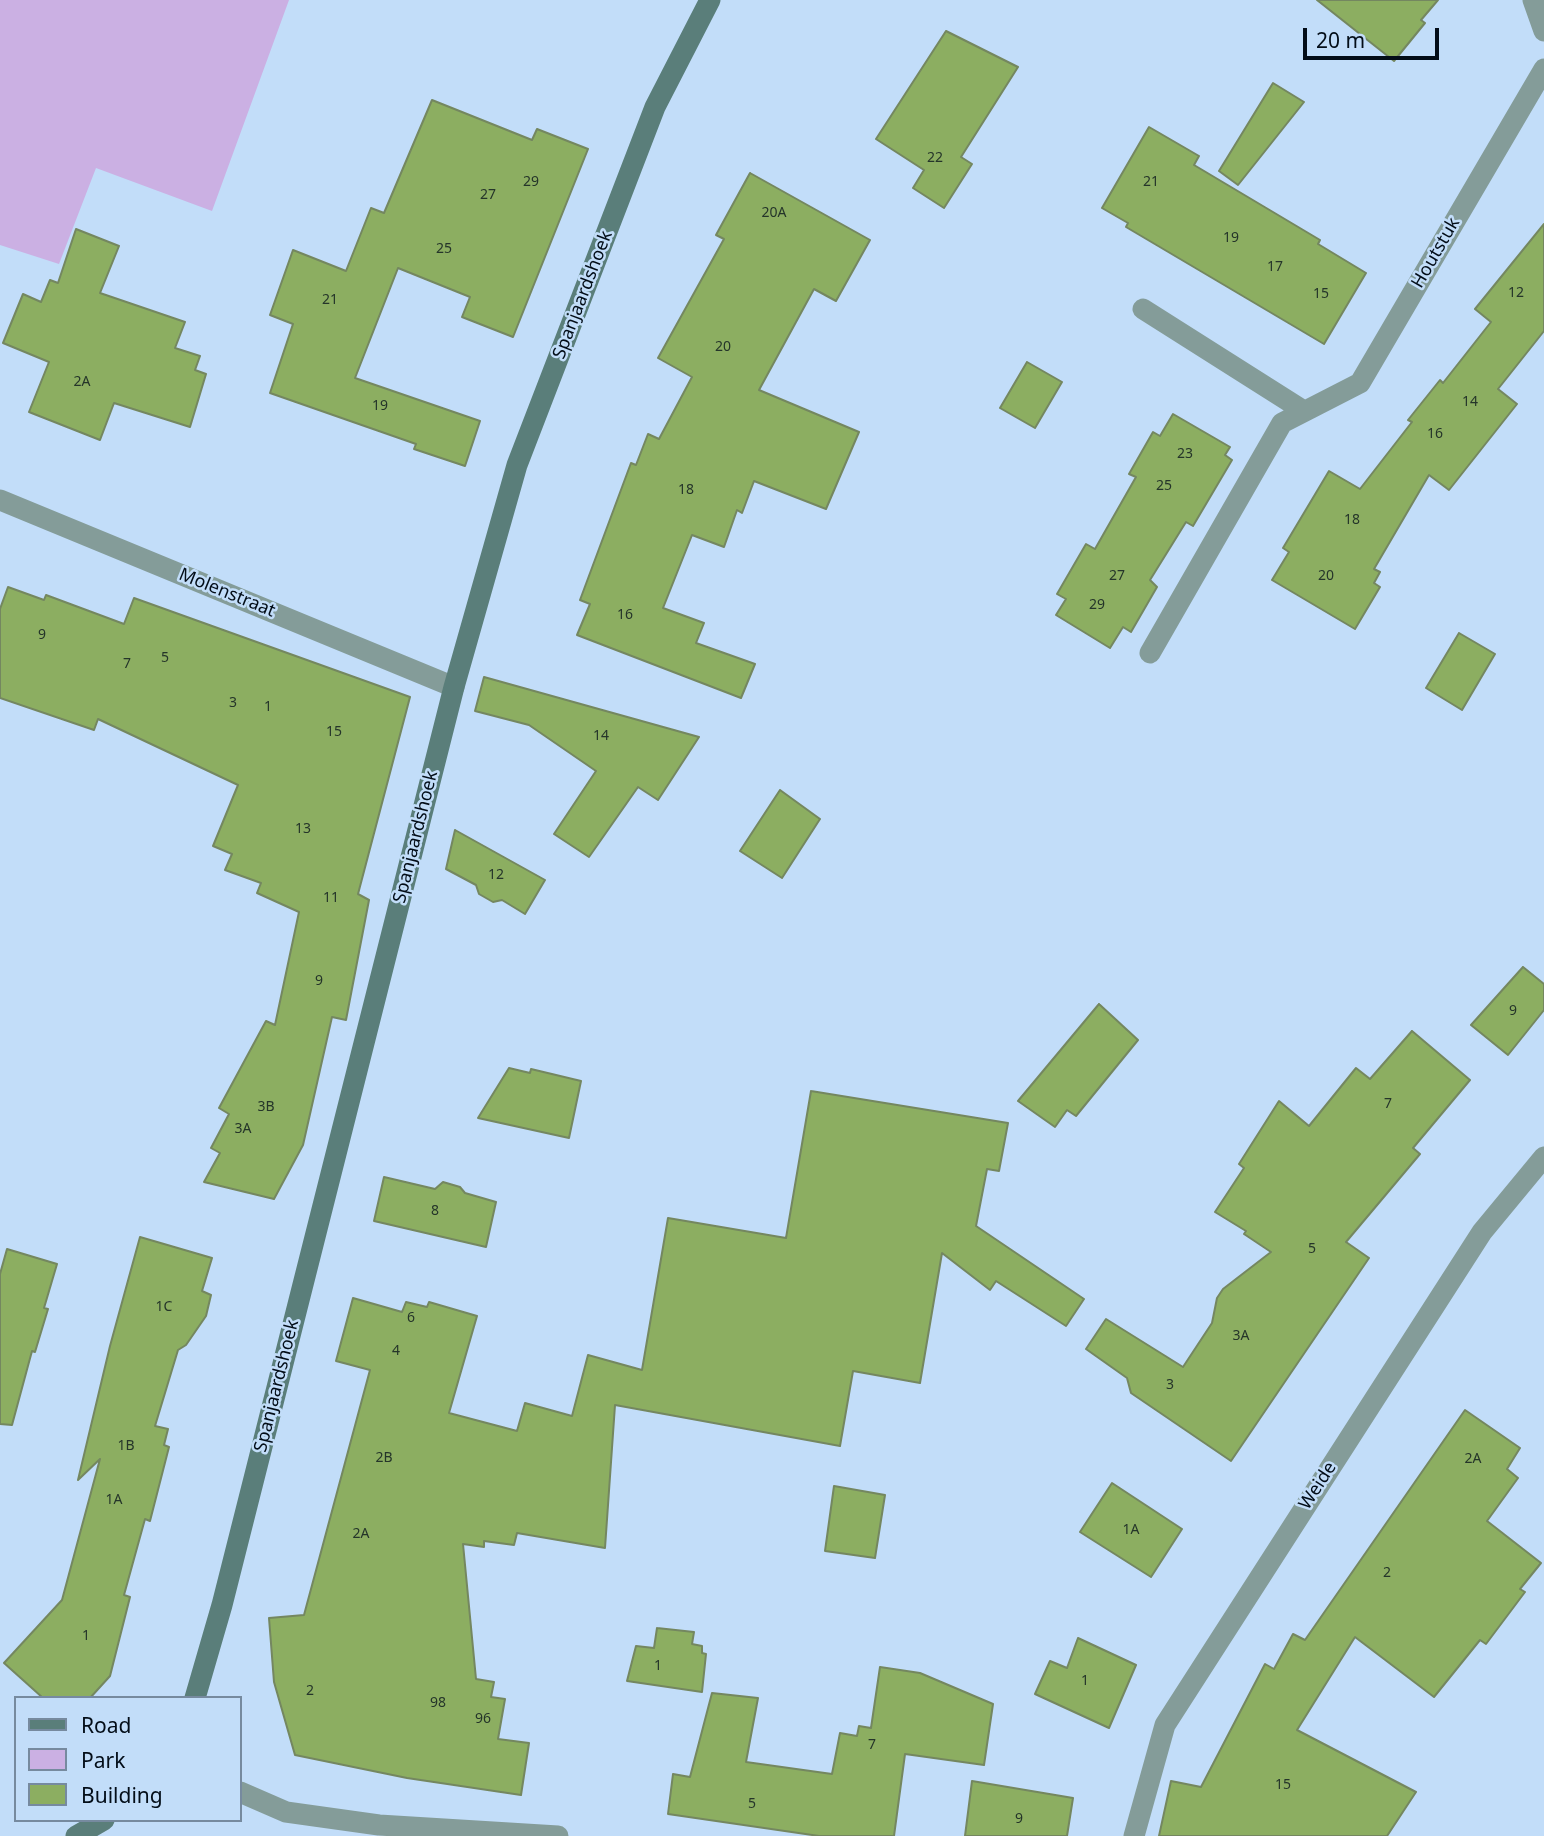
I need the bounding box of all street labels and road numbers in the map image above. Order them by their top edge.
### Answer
street label: Houtstuk [1407,214,1465,292]
street label: Spanjaardshoek [549,228,617,362]
street label: Molenstraat [176,564,278,622]
street label: Spanjaardshoek [389,769,443,905]
street label: Spanjaardshoek [250,1318,304,1454]
street label: Weide [1295,1458,1341,1514]

